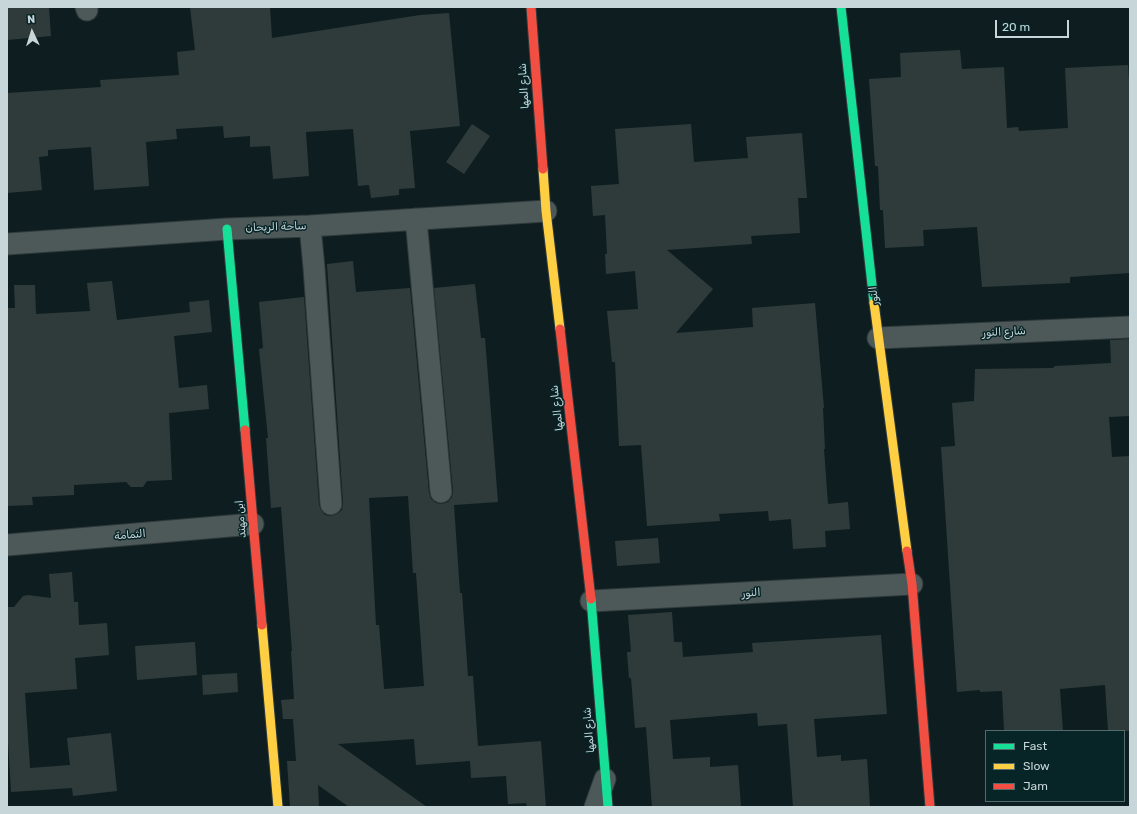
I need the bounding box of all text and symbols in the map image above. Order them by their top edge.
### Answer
north arrow [12,12,52,52]
scale bar [997,12,1071,38]
text: N [27,13,36,26]
text: 20 m [1002,20,1030,34]
street label: شارع المها [516,63,532,109]
street label: ساحة الريحان [245,219,307,235]
street label: النور [866,286,882,306]
street label: شارع النور [982,324,1026,340]
street label: شارع المها [548,384,566,432]
street label: ابن مهند [233,499,249,539]
street label: الثمامة [114,527,146,543]
street label: النور [741,586,761,600]
street label: شارع المها [580,707,598,753]
legend [985,730,1125,802]
text: Fast [1023,739,1047,753]
text: Slow [1023,759,1050,773]
text: Jam [1023,779,1048,793]

